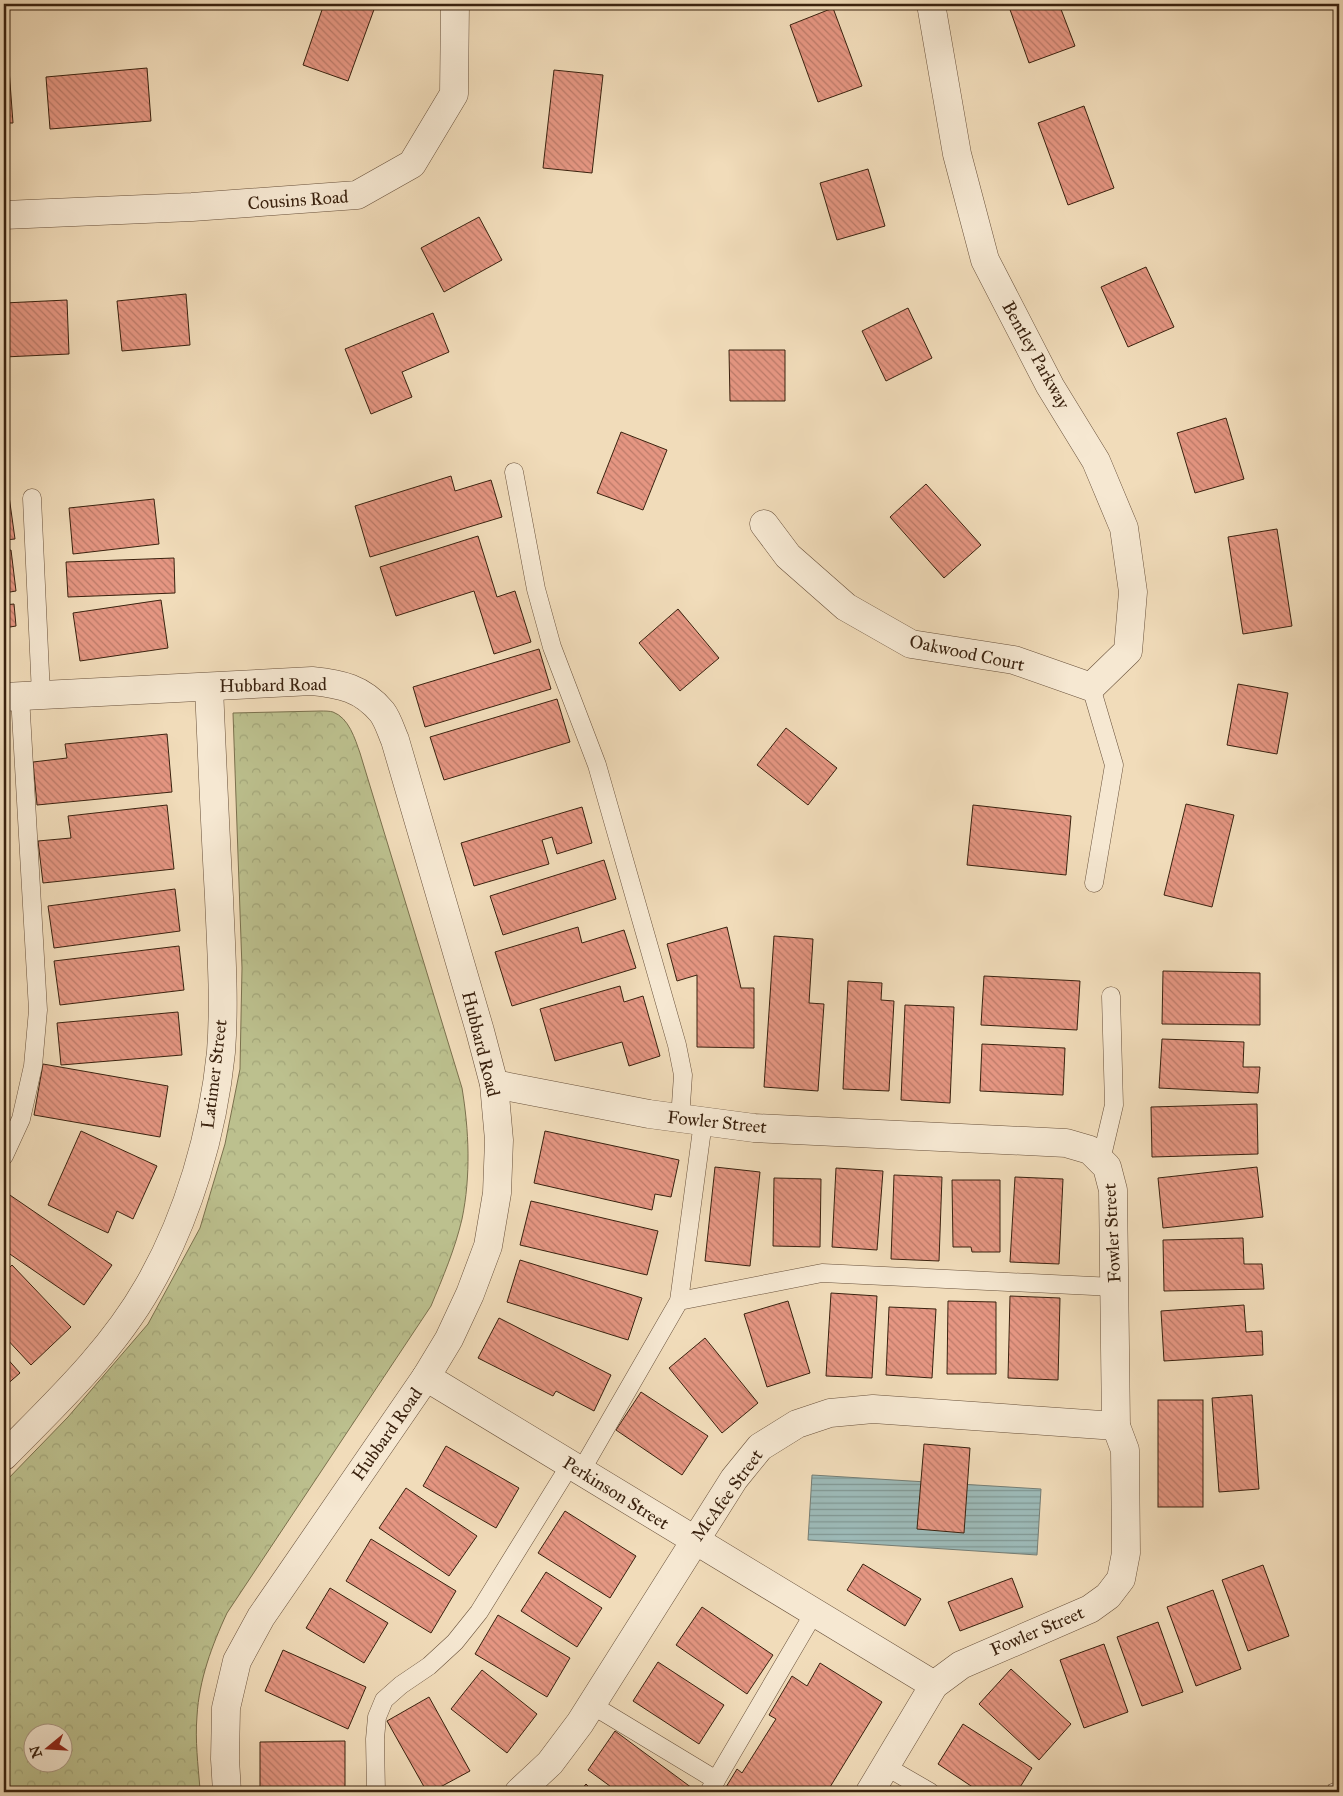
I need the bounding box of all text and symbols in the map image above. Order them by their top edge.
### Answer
street label: Cousins Road [247,185,349,215]
street label: Bentley Parkway [997,297,1075,413]
street label: Oakwood Court [908,630,1027,676]
street label: Hubbard Road [219,673,327,697]
street label: Hubbard Road [457,989,505,1099]
street label: Latimer Street [196,1017,232,1130]
street label: Fowler Street [666,1106,768,1138]
street label: Fowler Street [1098,1182,1126,1283]
street label: Hubbard Road [347,1383,427,1485]
street label: McAfee Street [686,1444,768,1545]
street label: Perkinson Street [559,1452,674,1535]
street label: Fowler Street [987,1601,1088,1661]
north arrow [22,1724,72,1774]
text: N [26,1743,46,1760]

